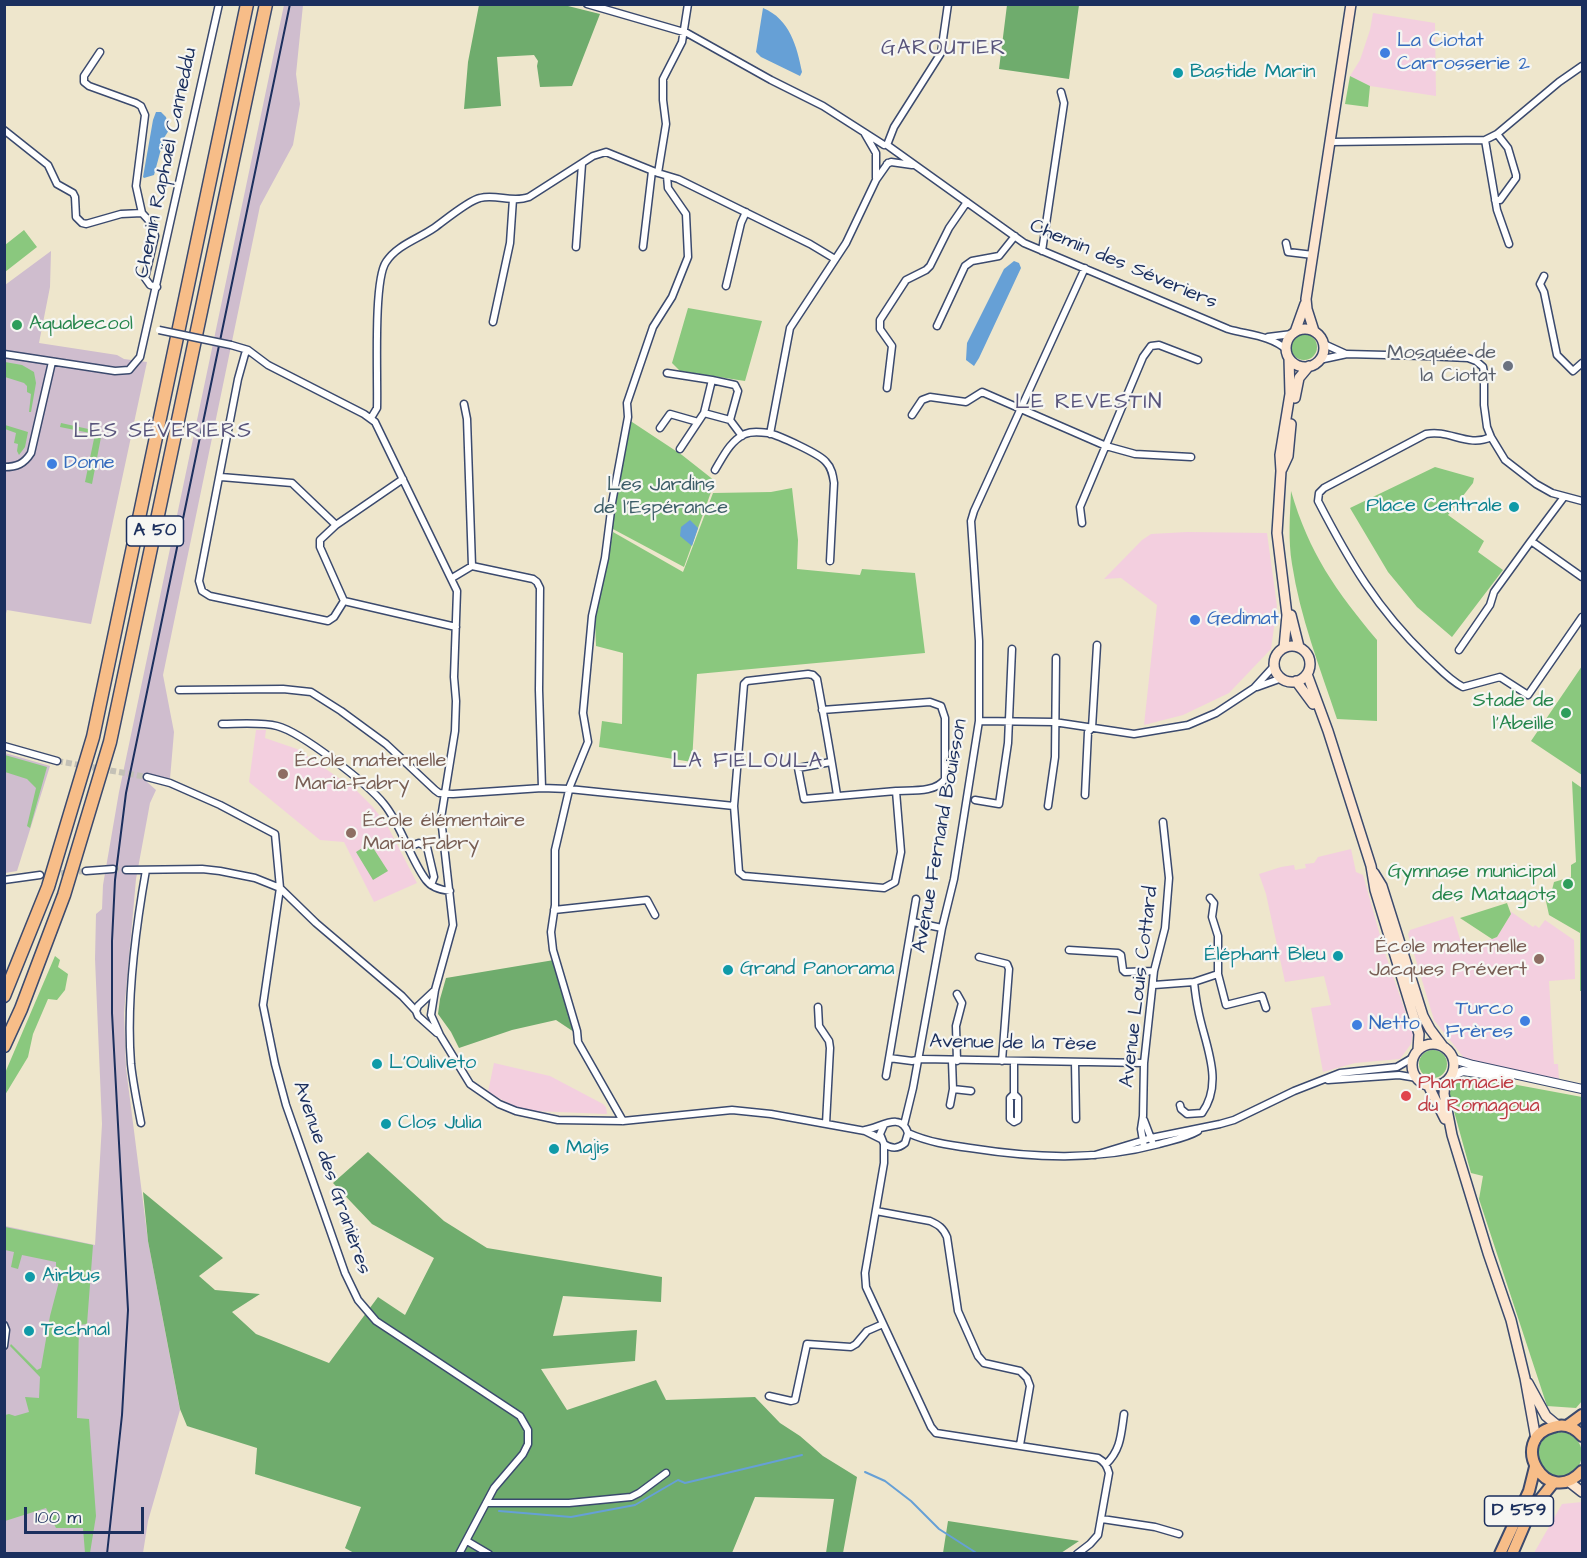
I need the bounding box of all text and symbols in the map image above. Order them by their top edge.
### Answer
place label: La Ciotat Carrosserie 2 [1397,30,1530,77]
district label: GAROUTIER [881,37,1007,63]
street label: Chemin Raphaël Canneddu [131,46,203,280]
marker: La Ciotat Carrosserie 2 [1378,46,1392,60]
place label: Bastide Marin [1190,61,1315,85]
marker: Bastide Marin [1171,66,1185,80]
street label: Chemin des Séveriers [1026,215,1220,315]
place label: Aquabecool [29,313,133,337]
marker: Aquabecool [10,318,24,332]
place label: Mosquée de la Ciotat [1387,342,1496,389]
marker: Mosquée de la Ciotat [1501,359,1515,373]
district label: LE REVESTIN [1015,391,1163,417]
district label: LES SÉVERIERS [74,420,252,446]
place label: Dome [64,452,115,476]
marker: Dome [45,457,59,471]
park label: Les Jardins de l'Espérance [594,474,728,521]
place label: Place Centrale [1366,495,1502,519]
marker: Place Centrale [1507,500,1521,514]
road number: A 50 [126,516,184,546]
place label: Gedimat [1207,608,1279,632]
marker: Gedimat [1188,613,1202,627]
place label: Stade de l'Abeille [1473,690,1554,737]
marker: Stade de l'Abeille [1559,706,1573,720]
street label: Avenue Fernand Bouisson [909,717,973,955]
place label: École maternelle Maria-Fabry [295,750,446,797]
district label: LA FIELOULA [672,750,824,776]
marker: École maternelle Maria-Fabry [276,767,290,781]
place label: École élémentaire Maria Fabry [363,810,525,857]
marker: École élémentaire Maria Fabry [344,826,358,840]
place label: Gymnase municipal des Matagots [1388,861,1556,908]
marker: Gymnase municipal des Matagots [1561,877,1575,891]
street label: Avenue Louis Cottard [1116,885,1164,1089]
place label: École maternelle Jacques Prévert [1369,936,1527,983]
place label: Éléphant Bleu [1205,944,1326,968]
marker: Éléphant Bleu [1331,949,1345,963]
marker: École maternelle Jacques Prévert [1532,952,1546,966]
place label: Grand Panorama [740,958,894,982]
marker: Grand Panorama [721,963,735,977]
place label: Turco Frères [1445,998,1513,1045]
place label: Netto [1369,1013,1420,1037]
marker: Turco Frères [1518,1014,1532,1028]
marker: Netto [1350,1018,1364,1032]
street label: Avenue de la Tèse [929,1031,1097,1057]
place label: L'Ouliveto [389,1052,476,1076]
marker: L'Ouliveto [370,1057,384,1071]
place label: Pharmacie du Romagoua [1418,1072,1540,1119]
street label: Avenue des Granières [287,1078,375,1278]
marker: Pharmacie du Romagoua [1399,1089,1413,1103]
place label: Clos Julia [398,1112,482,1136]
marker: Clos Julia [379,1117,393,1131]
place label: Majis [566,1137,609,1161]
marker: Majis [547,1142,561,1156]
place label: Airbus [42,1265,100,1289]
marker: Airbus [23,1270,37,1284]
place label: Technal [41,1319,110,1343]
marker: Technal [22,1324,36,1338]
scale bar [27,1495,147,1533]
road number: D 559 [1484,1496,1553,1526]
text: 100 m [35,1505,81,1530]

